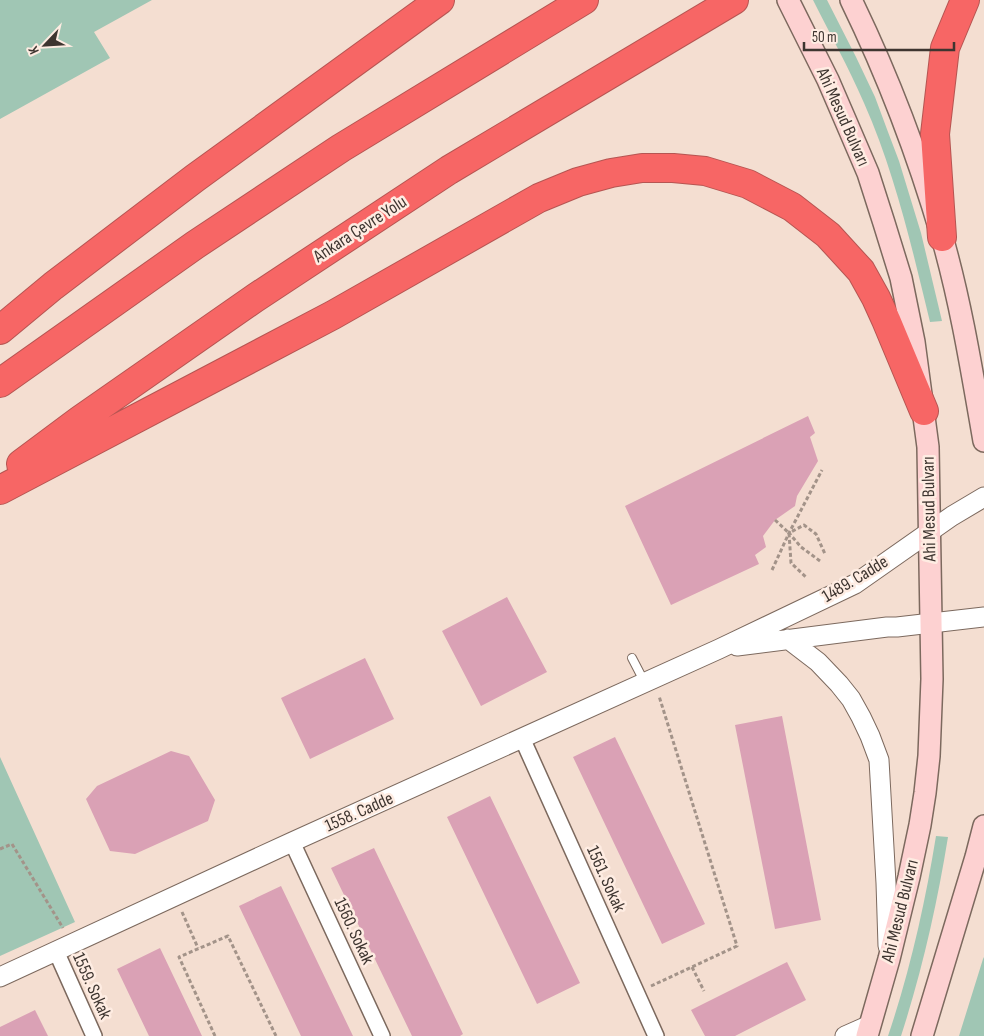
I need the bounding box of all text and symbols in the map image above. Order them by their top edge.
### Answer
north arrow [20,20,70,70]
scale bar [804,20,954,52]
text: 50 m [812,28,837,47]
text: K [24,43,43,57]
street label: Ahi Mesud Bulvarı [812,64,874,169]
street label: Ankara Çevre Yolu [309,191,410,267]
street label: Ahi Mesud Bulvarı [918,456,940,563]
street label: 1489. Cadde [818,551,892,607]
street label: 1558. Cadde [322,788,396,836]
street label: 1561. Sokak [582,843,630,916]
street label: Ahi Mesud Bulvarı [877,857,923,966]
street label: 1560. Sokak [329,894,379,968]
street label: 1559. Sokak [68,950,116,1023]

